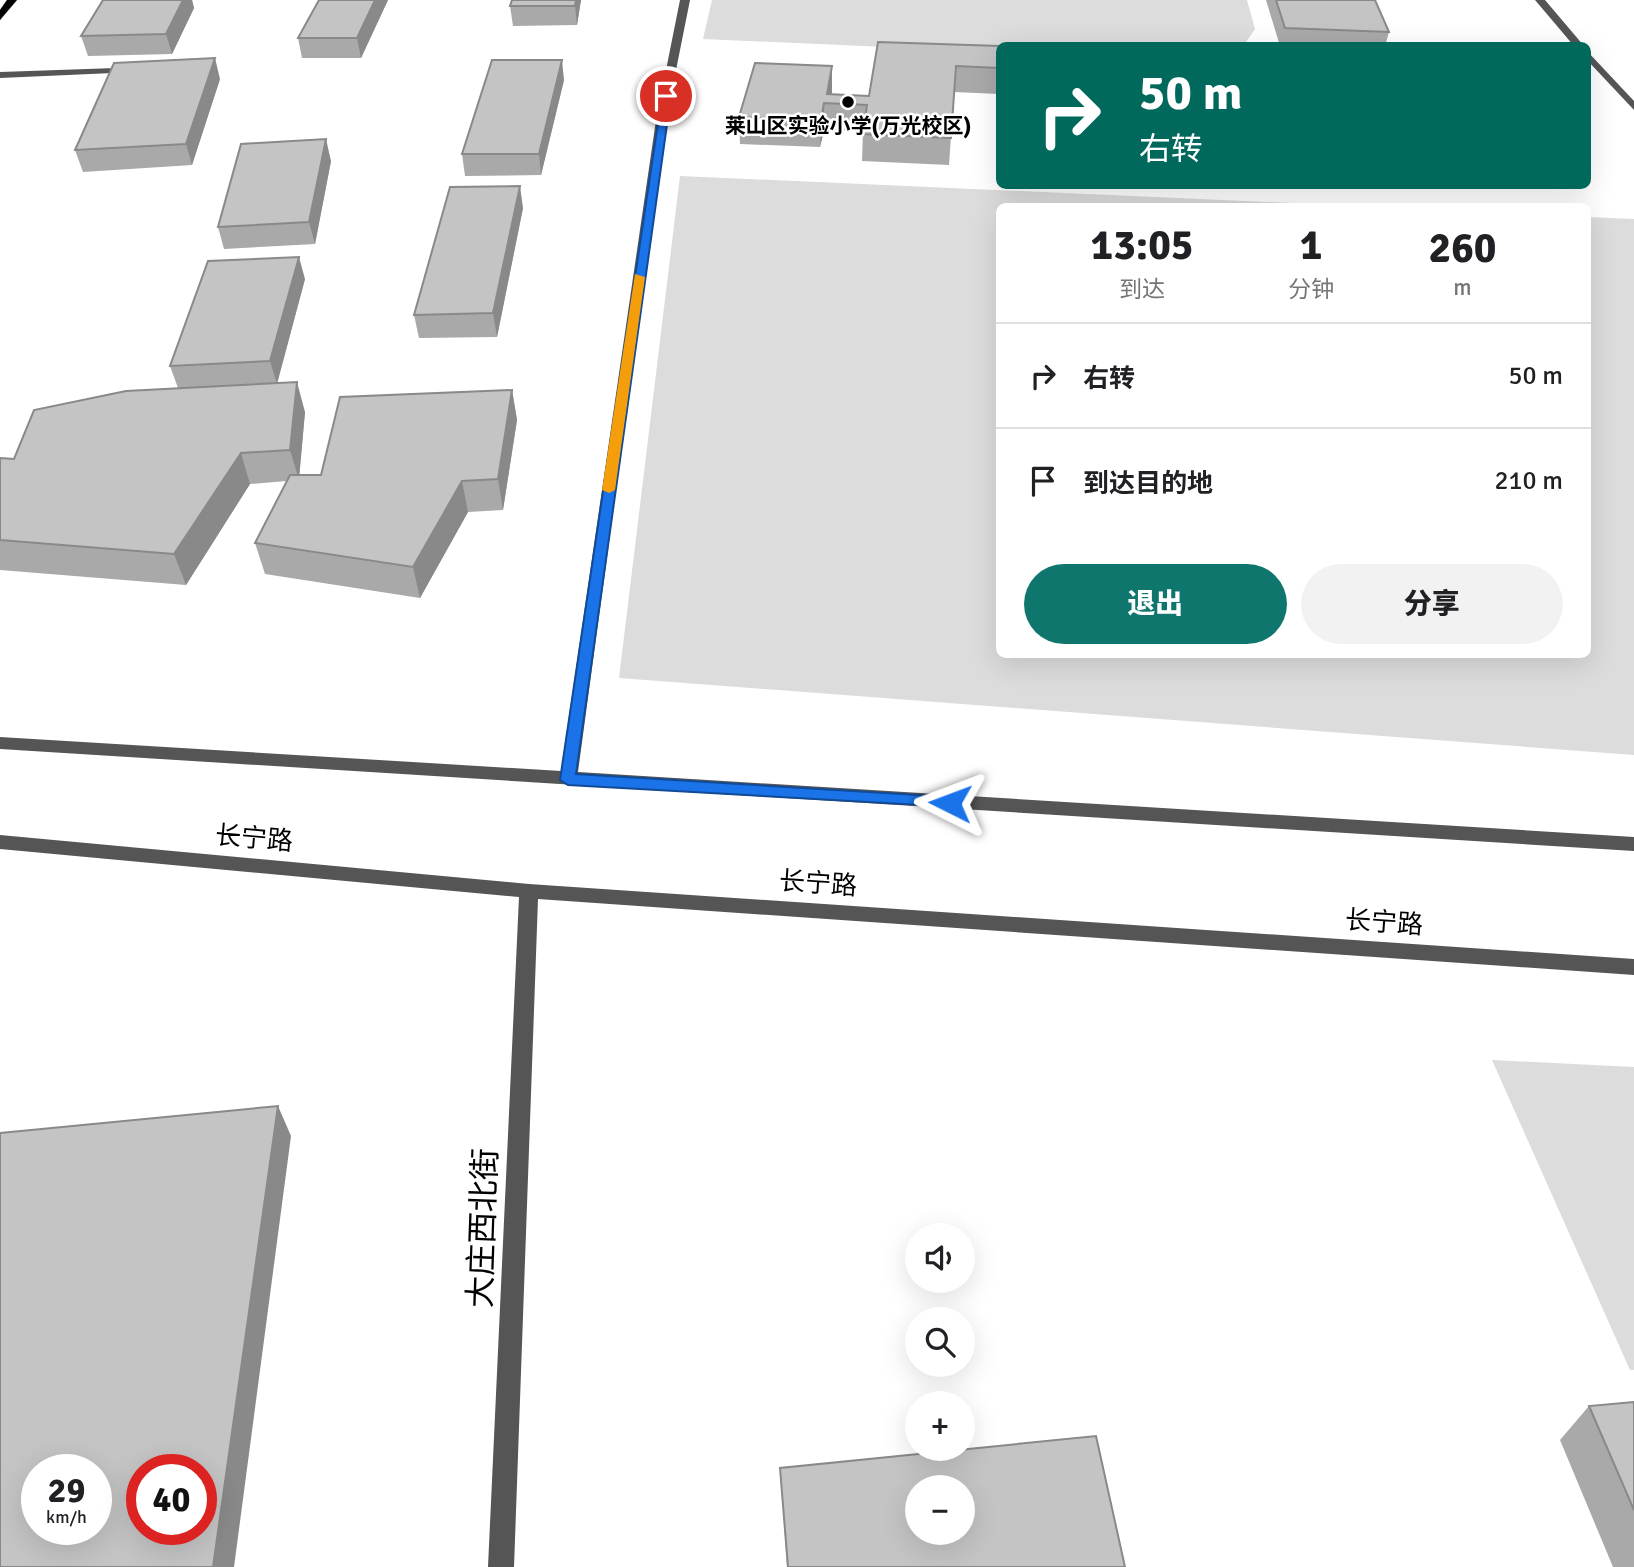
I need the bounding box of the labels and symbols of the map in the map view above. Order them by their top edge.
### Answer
pin [636,66,696,126]
marker: 莱山区实验小学(万光校区) [840,94,856,110]
place label: 莱山区实验小学(万光校区) [725,113,971,139]
position arrow [913,766,987,840]
street label: 长宁路 [214,820,294,858]
street label: 长宁路 [778,865,858,903]
street label: 长宁路 [1344,904,1424,942]
street label: 大庄西北街 [461,1147,505,1309]
speed limit sign: 40 [126,1454,217,1545]

